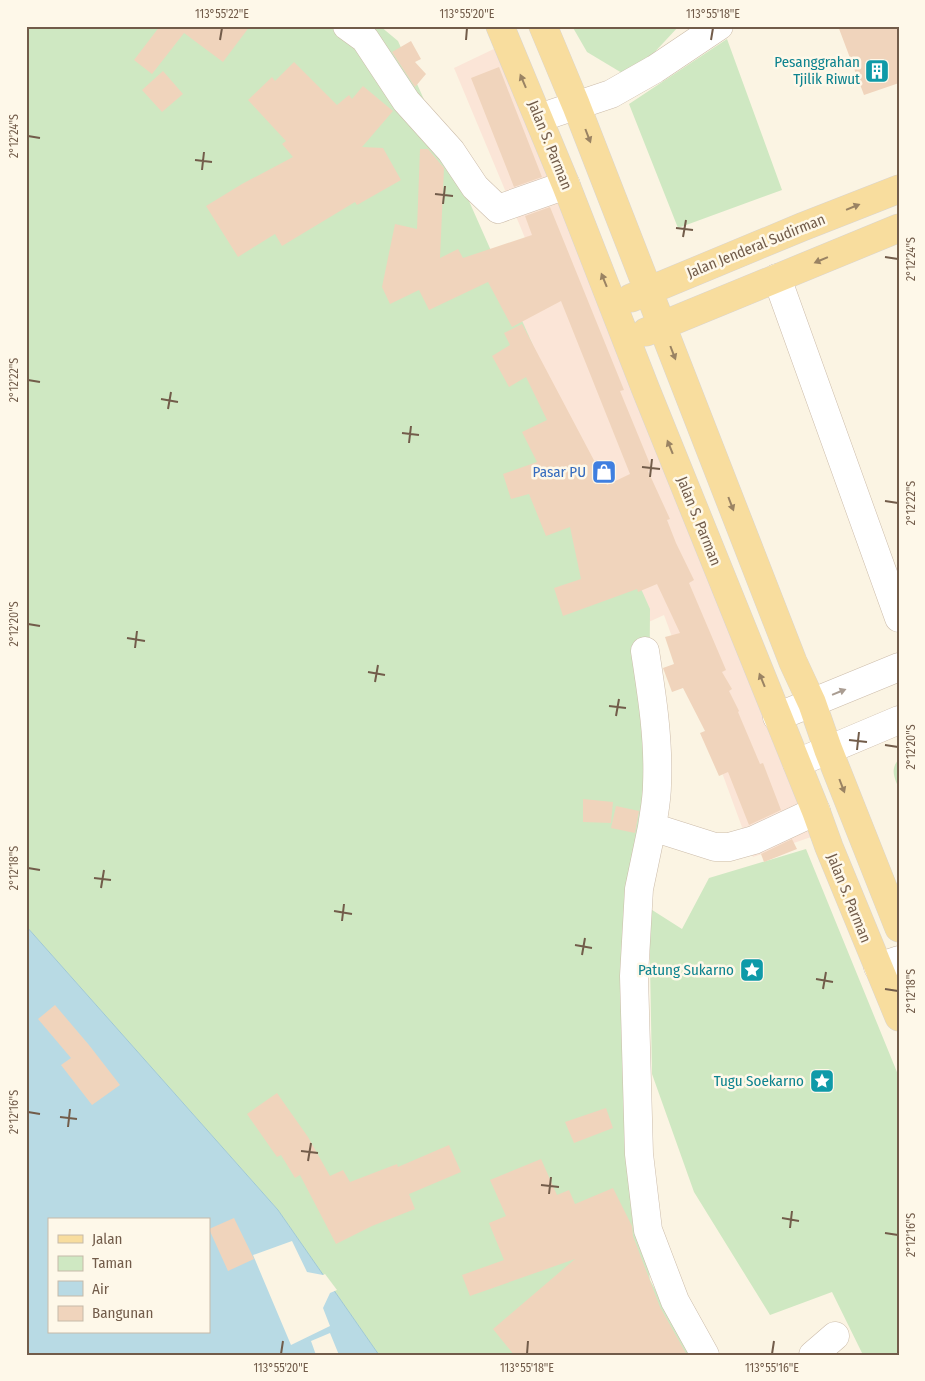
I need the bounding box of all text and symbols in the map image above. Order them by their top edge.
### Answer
text: 113°55'22"E [195,7,249,21]
text: 113°55'20"E [440,7,495,21]
text: 113°55'18"E [686,7,740,21]
place label: Pesanggrahan Tjilik Riwut [774,53,860,88]
building icon: Pesanggrahan Tjilik Riwut [864,58,890,84]
one-way arrow [518,74,526,88]
street label: Jalan S. Parman [524,98,576,192]
text: 2°12'24"S [7,114,21,158]
one-way arrow [584,129,592,144]
one-way arrow [846,203,861,211]
street label: Jalan Jenderal Sudirman [684,210,828,282]
text: 2°12'24"S [904,237,918,281]
one-way arrow [814,256,828,264]
one-way arrow [600,272,608,287]
one-way arrow [670,345,677,360]
text: 2°12'22"S [7,358,21,402]
one-way arrow [665,440,673,455]
shop icon: Pasar PU [591,459,617,485]
place label: Pasar PU [533,463,586,481]
street label: Jalan S. Parman [673,474,725,568]
text: 2°12'22"S [904,481,918,525]
one-way arrow [727,497,735,512]
text: 2°12'20"S [7,601,21,647]
one-way arrow [758,673,766,687]
one-way arrow [831,687,846,695]
text: 2°12'20"S [904,724,918,770]
one-way arrow [839,778,846,793]
text: 2°12'18"S [7,846,21,890]
street label: Jalan S. Parman [823,851,875,945]
place icon: Patung Sukarno [739,957,765,983]
place label: Patung Sukarno [638,961,734,979]
text: 2°12'18"S [904,969,918,1013]
place icon: Tugu Soekarno [809,1068,835,1094]
place label: Tugu Soekarno [714,1072,804,1090]
text: 2°12'16"S [7,1090,21,1134]
text: 2°12'16"S [904,1213,918,1257]
legend [48,1218,210,1334]
text: Jalan [92,1230,122,1248]
text: Taman [92,1254,132,1272]
text: Air [92,1280,110,1298]
text: Bangunan [92,1304,153,1322]
text: 113°55'20"E [254,1361,309,1375]
text: 113°55'18"E [500,1361,554,1375]
text: 113°55'16"E [745,1361,799,1375]

